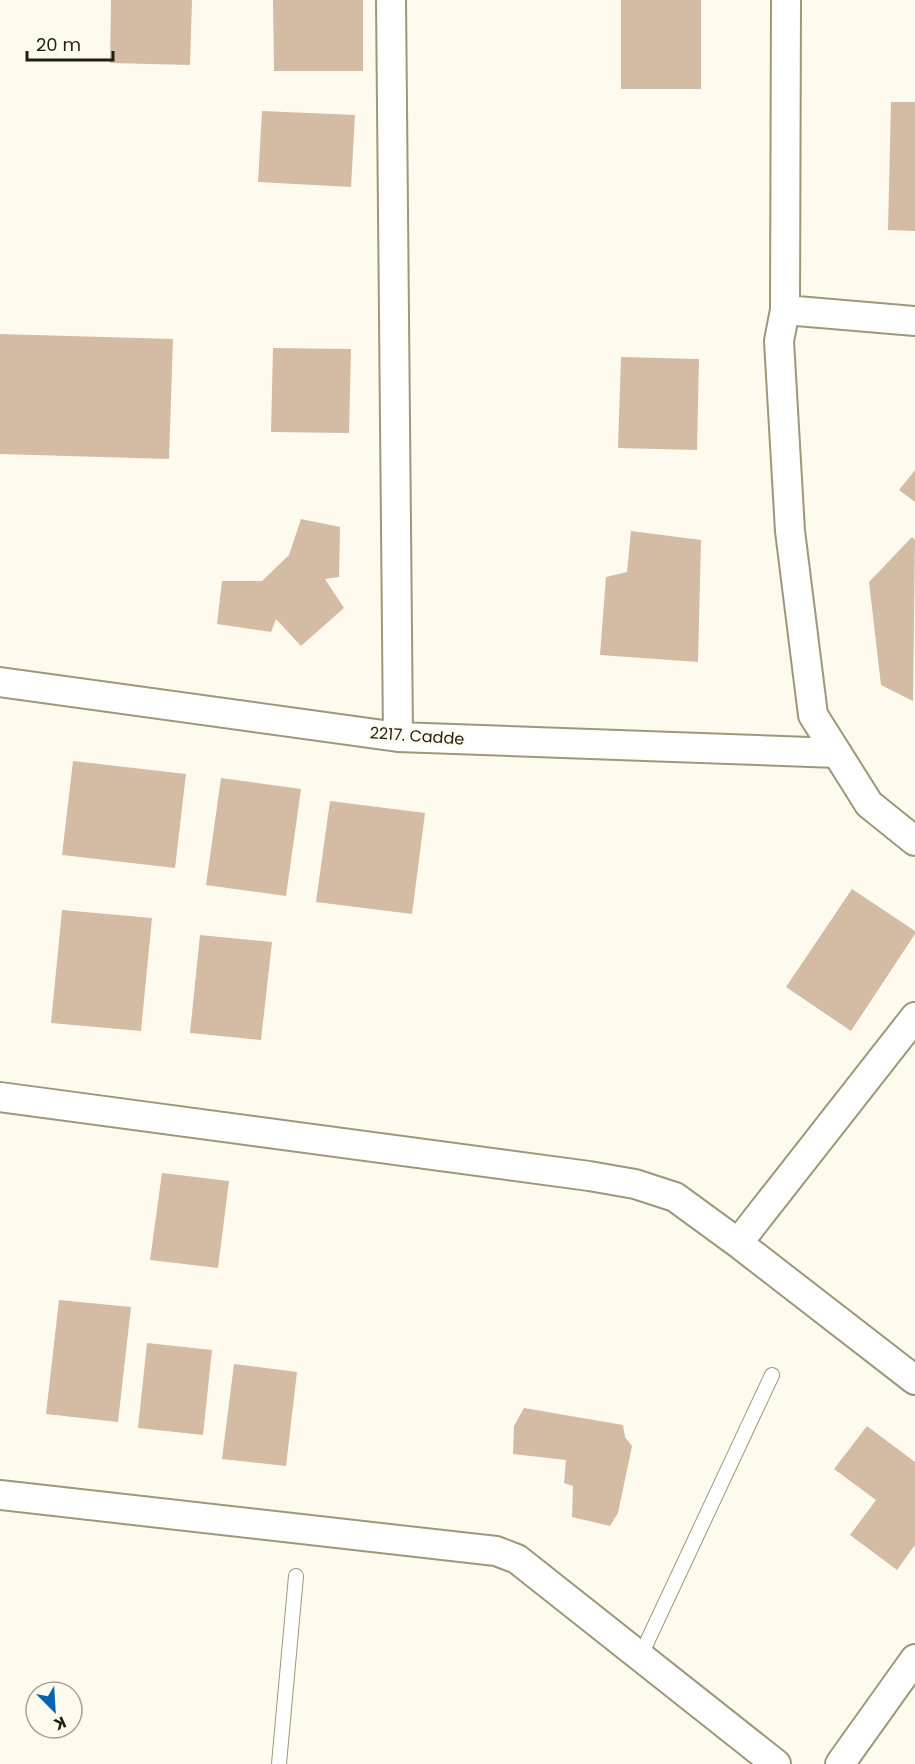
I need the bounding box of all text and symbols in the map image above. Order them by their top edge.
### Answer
scale bar [27,24,112,62]
text: 20 m [36,32,81,57]
street label: 2217. Cadde [369,721,465,751]
north arrow [24,1680,84,1740]
text: K [50,1710,70,1736]

